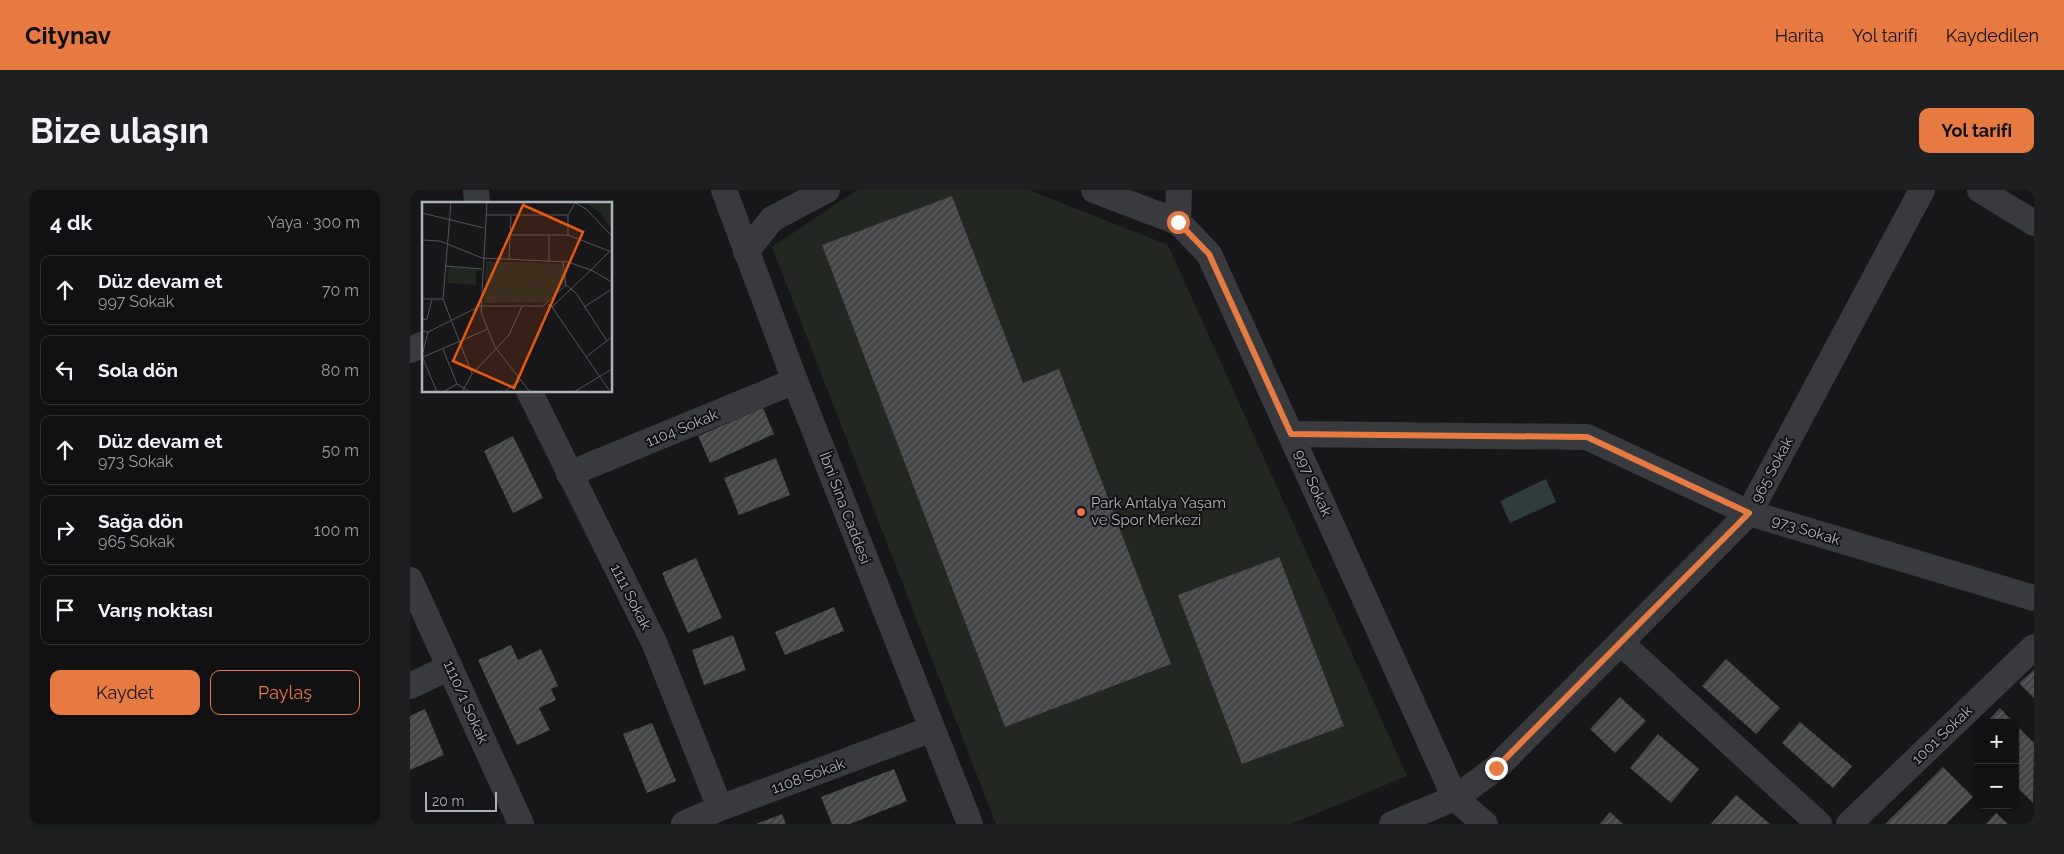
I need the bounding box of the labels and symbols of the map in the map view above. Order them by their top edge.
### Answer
inset map [422,202,612,392]
route start [1167,211,1190,234]
street label: 1104 Sokak [643,405,721,451]
street label: 965 Sokak [1747,434,1797,506]
street label: 997 Sokak [1290,447,1336,519]
street label: İbni Sina Caddesi [815,449,876,566]
place label: Park Antalya Yaşam ve Spor Merkezi [1091,494,1226,529]
marker: Park Antalya Yaşam ve Spor Merkezi [1075,506,1087,518]
street label: 973 Sokak [1770,511,1842,549]
street label: 1111 Sokak [607,561,655,633]
street label: 1110/1 Sokak [440,658,492,747]
street label: 1001 Sokak [1908,702,1976,768]
street label: 1108 Sokak [769,754,847,798]
route end [1485,757,1508,780]
scale bar [425,789,498,812]

